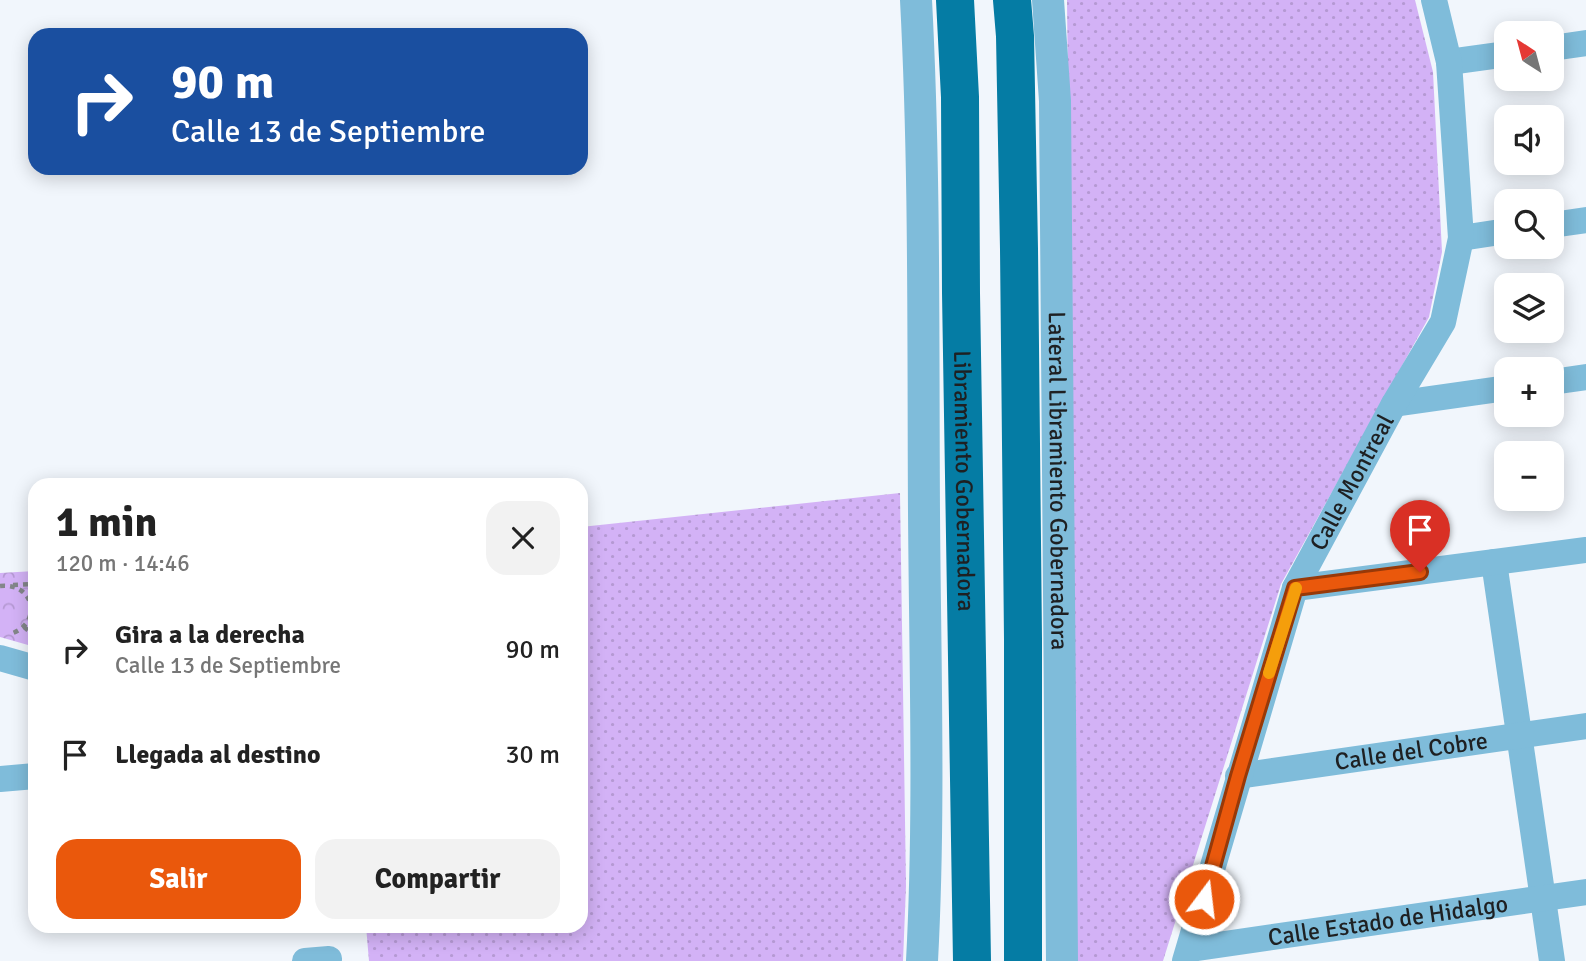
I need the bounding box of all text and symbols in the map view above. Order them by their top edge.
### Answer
north arrow [1494,21,1564,91]
map controls [1494,21,1564,511]
text: 90 m [171,52,274,112]
icon: right [56,56,147,147]
button: sound [1494,105,1564,175]
text: Calle 13 de Septiembre [171,112,486,151]
button: search [1494,189,1564,259]
button: layers [1494,273,1564,343]
street label: Lateral Libramiento Gobernadora [1042,311,1074,650]
street label: Libramiento Gobernadora [947,350,981,612]
button: + [1494,357,1564,427]
street label: Calle Montreal [1303,409,1401,556]
button: − [1494,441,1564,511]
text: 1 min [56,497,157,548]
pin [1390,500,1450,572]
button: close [486,501,560,575]
icon: arrive [1401,511,1439,549]
text: 120 m · 14:46 [56,549,190,578]
text: Gira a la derecha [115,619,305,651]
icon: right [56,631,94,669]
text: 90 m [505,634,560,666]
text: Calle 13 de Septiembre [115,651,341,680]
street label: Calle del Cobre [1333,725,1490,777]
icon: arrive [56,736,94,774]
text: Llegada al destino [115,739,321,771]
text: 30 m [505,739,560,771]
button: Salir [56,839,301,919]
button: Compartir [315,839,560,919]
position arrow [1167,862,1241,936]
street label: Calle Estado de Hidalgo [1266,888,1510,953]

